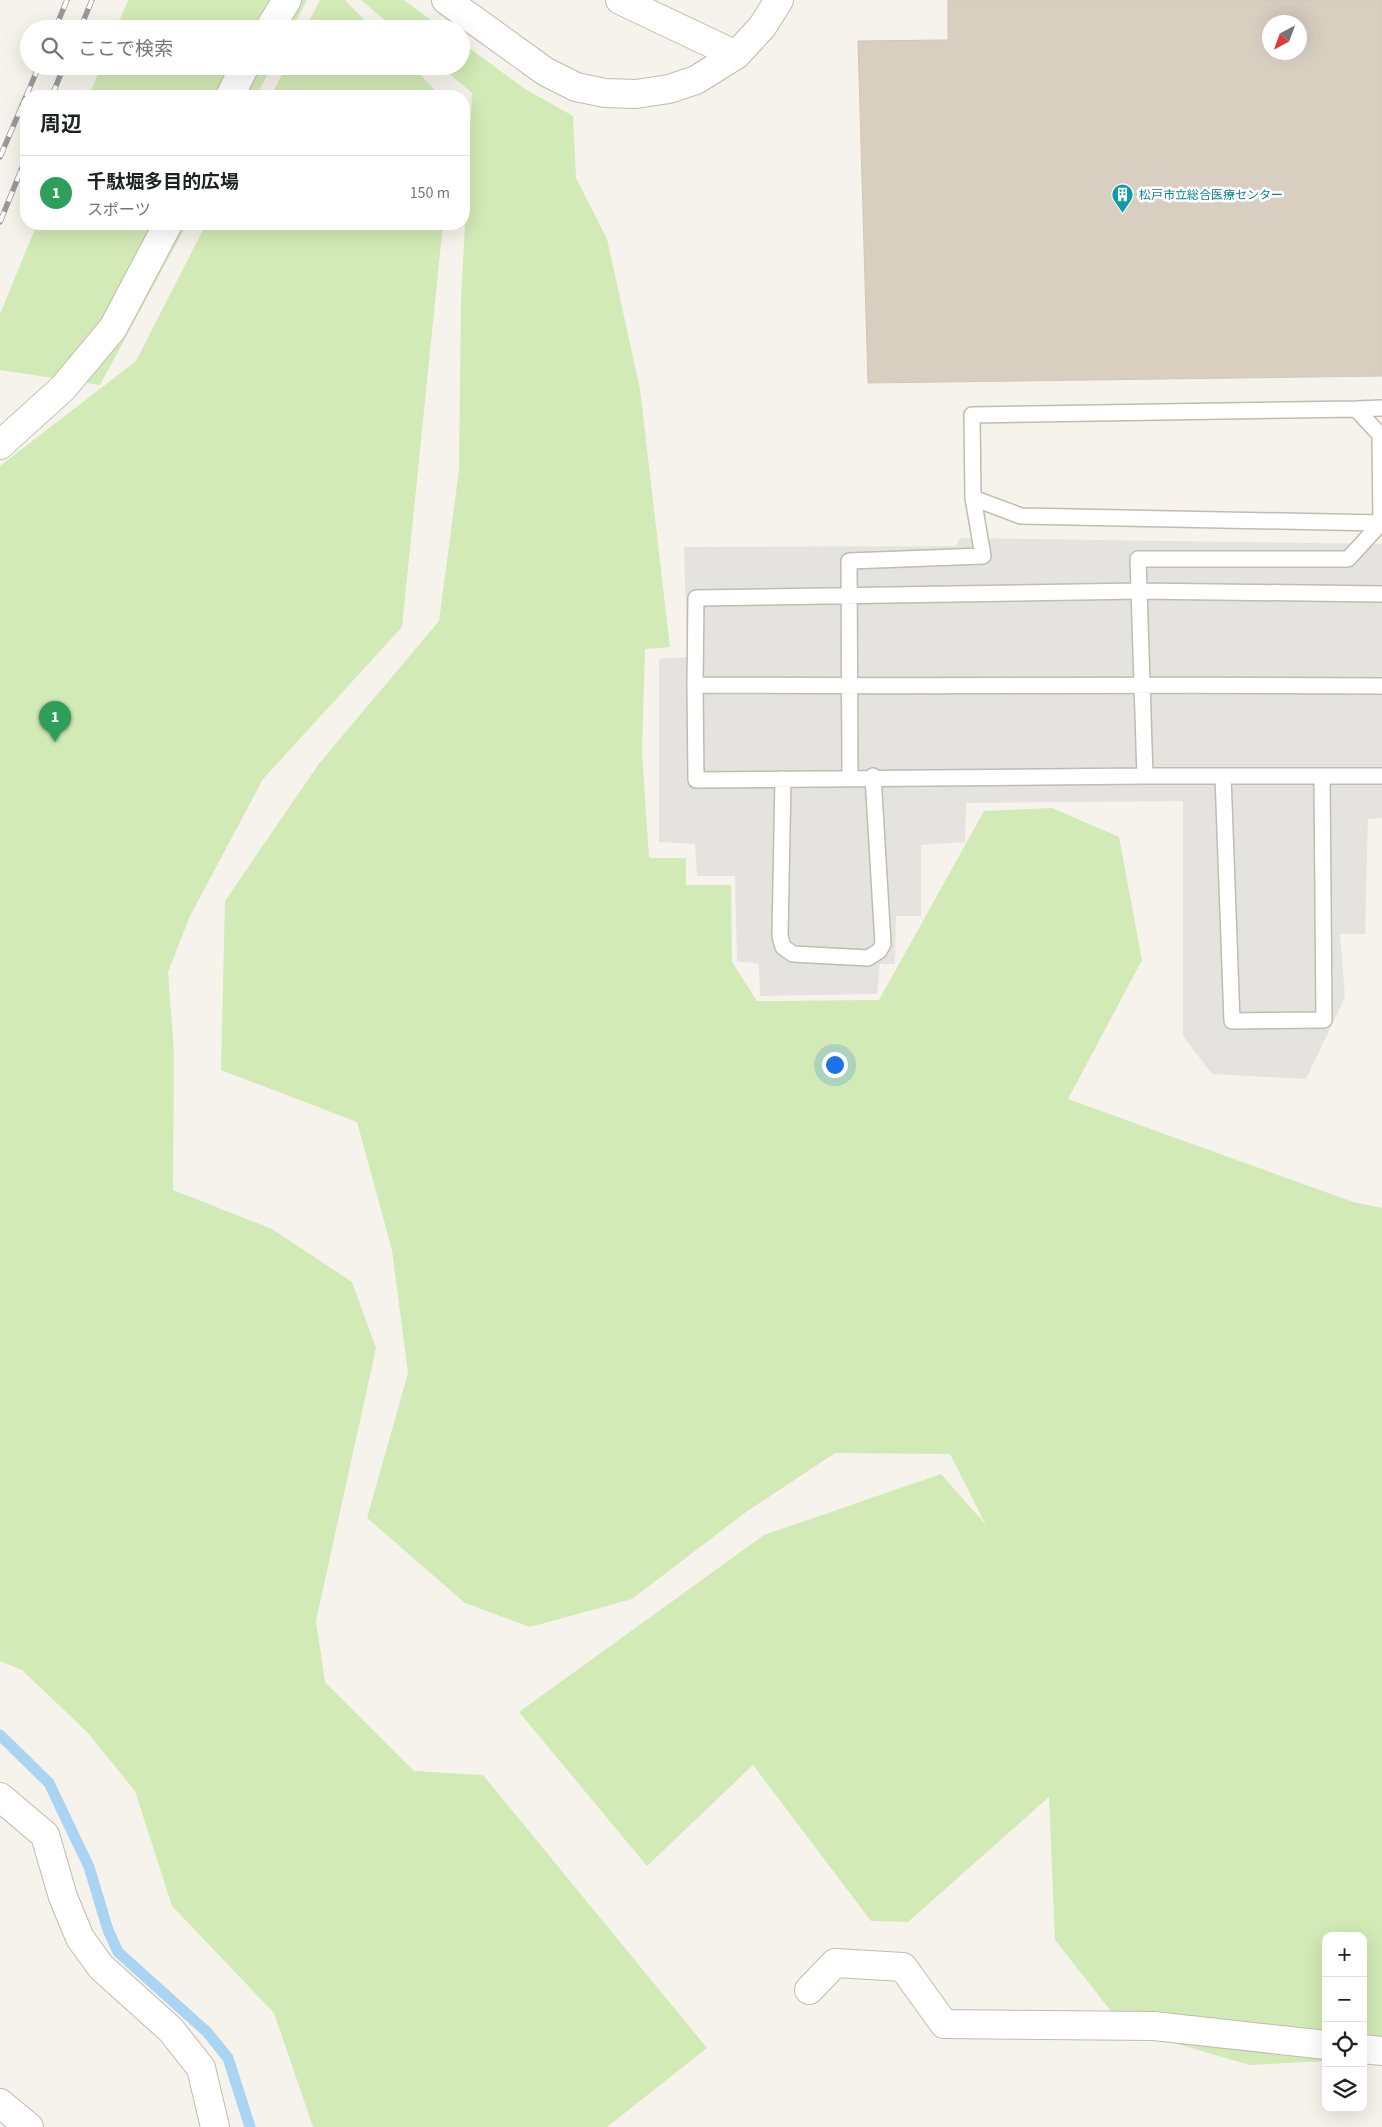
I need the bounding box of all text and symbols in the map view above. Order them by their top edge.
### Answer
north arrow [1262,15,1307,60]
search box [20,20,470,75]
icon: search [38,34,66,62]
text: ここで検索 [78,36,173,63]
text: 周辺 [40,109,82,139]
text: 千駄堀多目的広場 [87,169,239,196]
text: 1 [52,182,60,204]
text: 150 m [410,182,450,204]
building icon: 松戸市立総合医療センター [1111,183,1135,214]
place label: 松戸市立総合医療センター [1139,187,1283,204]
text: スポーツ [87,199,151,221]
pin: 1 [39,701,71,742]
your location [822,1052,848,1078]
map controls [1322,1932,1367,2112]
button: + [1322,1932,1367,1977]
button: − [1322,1977,1367,2022]
button: locate [1322,2022,1367,2067]
button: layers [1322,2067,1367,2112]

